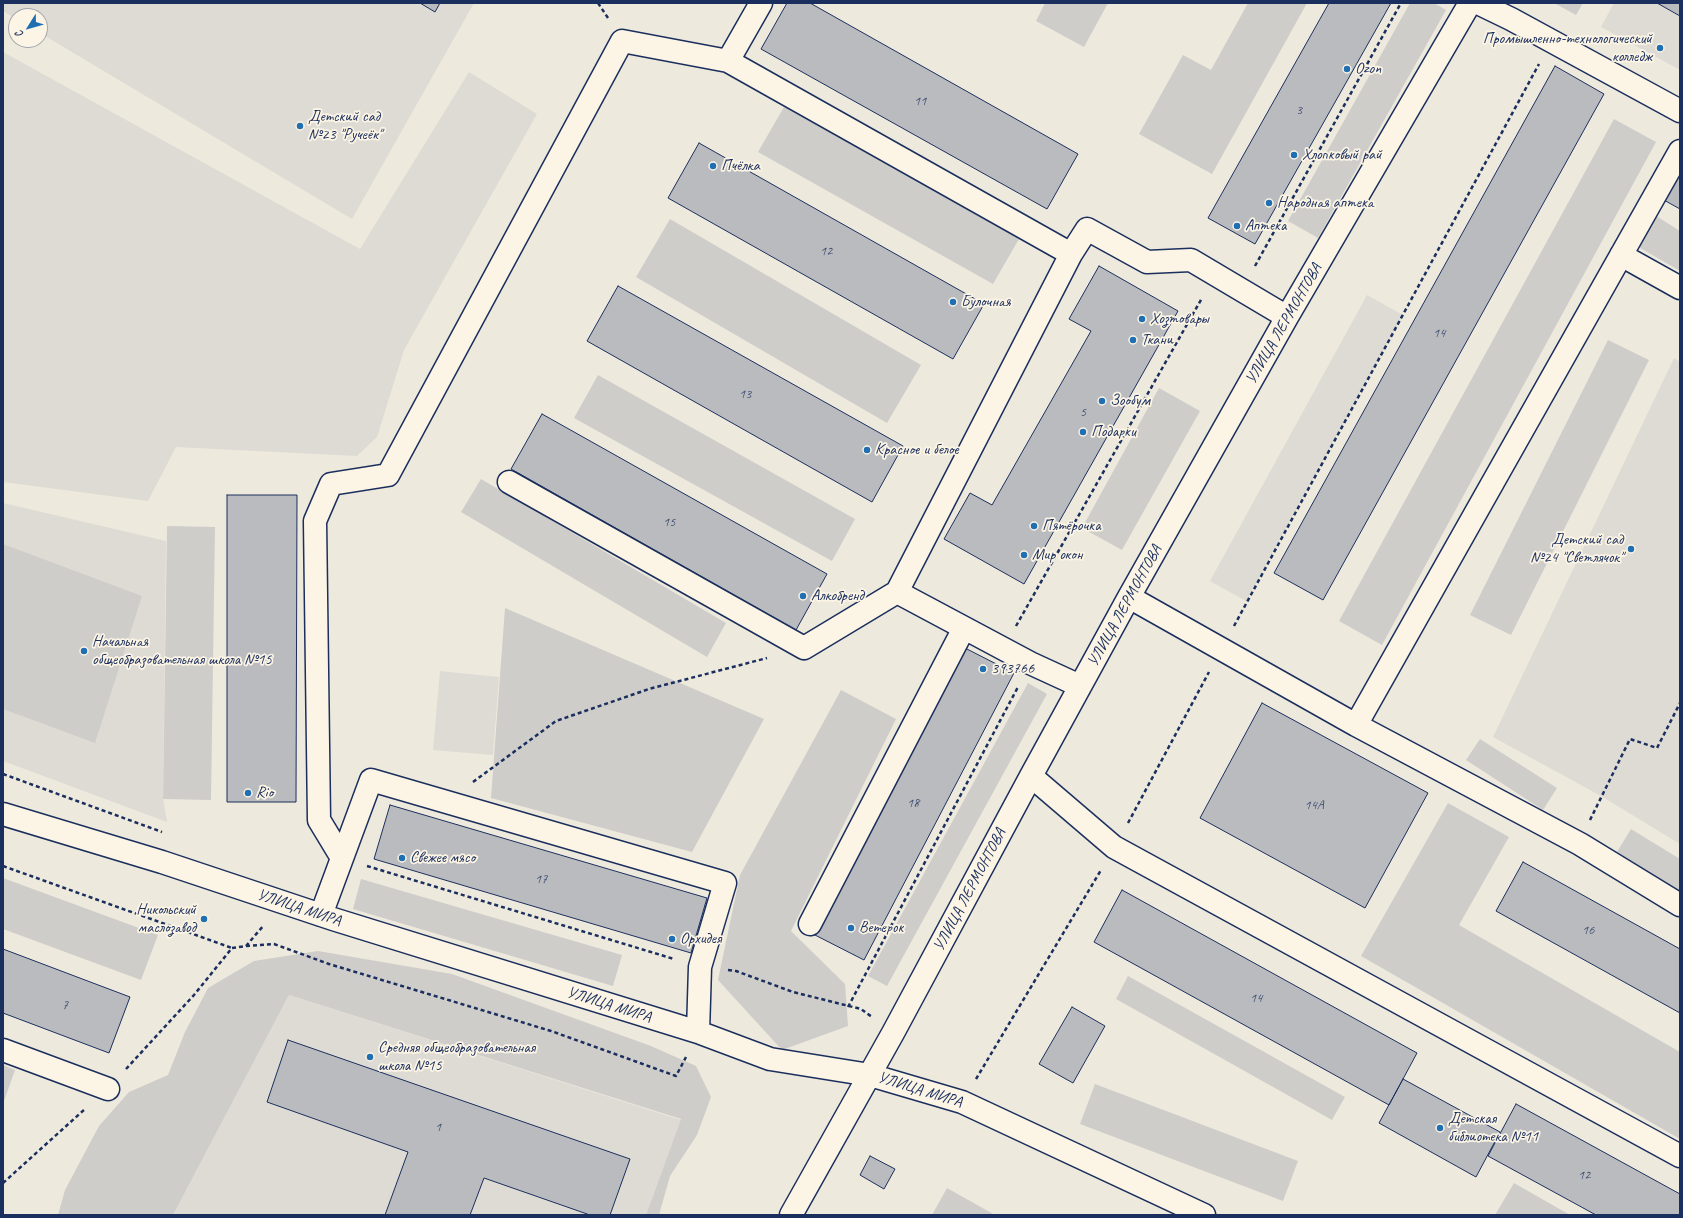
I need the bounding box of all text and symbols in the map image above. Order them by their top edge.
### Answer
north arrow [8,8,48,48]
text: С [12,28,26,41]
place label: Промышленно-технологический колледж [1483,29,1652,67]
marker: Промышленно-технологический колледж [1655,43,1665,53]
place label: Ozon [1355,59,1381,79]
marker: Ozon [1342,64,1352,74]
house number: 11 [914,93,926,109]
house number: 3 [1296,102,1302,118]
place label: Детский сад №23 "Ручеёк" [308,107,382,145]
marker: Детский сад №23 "Ручеёк" [295,121,305,131]
place label: Хлопковый рай [1302,145,1382,165]
marker: Хлопковый рай [1289,150,1299,160]
place label: Пчёлка [721,156,760,176]
marker: Пчёлка [708,161,718,171]
place label: Народная аптека [1277,193,1373,213]
marker: Народная аптека [1264,198,1274,208]
place label: Аптека [1245,216,1286,236]
marker: Аптека [1232,221,1242,231]
house number: 12 [820,243,832,259]
street label: УЛИЦА ЛЕРМОНТОВА [1242,260,1326,388]
place label: Булочная [961,292,1010,312]
marker: Булочная [948,297,958,307]
place label: Хозтовары [1150,309,1209,329]
marker: Хозтовары [1137,314,1147,324]
house number: 14 [1433,325,1445,341]
place label: Ткани [1141,330,1173,350]
marker: Ткани [1128,335,1138,345]
house number: 13 [739,386,751,402]
place label: Зообум [1110,391,1150,411]
marker: Зообум [1097,396,1107,406]
house number: 5 [1080,404,1086,420]
place label: Подарки [1091,422,1136,442]
marker: Подарки [1078,427,1088,437]
place label: Красное и белое [875,440,958,460]
marker: Красное и белое [862,445,872,455]
house number: 15 [663,514,675,530]
place label: Пятёрочка [1042,516,1101,536]
marker: Пятёрочка [1029,521,1039,531]
place label: Детский сад №24 "Светлячок" [1530,530,1623,568]
street label: УЛИЦА ЛЕРМОНТОВА [1084,542,1166,670]
marker: Детский сад №24 "Светлячок" [1626,544,1636,554]
place label: Мир окон [1032,545,1082,565]
marker: Мир окон [1019,550,1029,560]
place label: Алкобренд [811,586,864,606]
marker: Алкобренд [798,591,808,601]
place label: Начальная общеобразовательная школа №15 [92,632,272,670]
marker: Начальная общеобразовательная школа №15 [79,646,89,656]
place label: 393766 [991,659,1034,679]
marker: 393766 [978,664,988,674]
place label: Rio [256,783,273,803]
marker: Rio [243,788,253,798]
house number: 18 [907,795,919,811]
house number: 14А [1304,797,1324,813]
street label: УЛИЦА ЛЕРМОНТОВА [930,826,1010,954]
place label: Свежее мясо [410,848,475,868]
marker: Свежее мясо [397,853,407,863]
house number: 17 [535,871,547,887]
street label: УЛИЦА МИРА [255,885,343,931]
place label: Никольский маслозавод [136,900,196,938]
marker: Никольский маслозавод [199,914,209,924]
place label: Ветерок [859,918,903,938]
house number: 16 [1582,922,1594,938]
marker: Ветерок [846,923,856,933]
place label: Орхидея [680,929,721,949]
marker: Орхидея [667,934,677,944]
street label: УЛИЦА МИРА [564,983,654,1027]
house number: 14 [1250,990,1262,1006]
house number: 7 [62,997,68,1013]
place label: Средняя общеобразовательная школа №15 [378,1038,535,1076]
marker: Средняя общеобразовательная школа №15 [365,1052,375,1062]
street label: УЛИЦА МИРА [875,1068,965,1112]
place label: Детская библиотека №11 [1448,1109,1538,1147]
house number: 1 [435,1119,441,1135]
marker: Детская библиотека №11 [1435,1123,1445,1133]
house number: 12 [1578,1167,1590,1183]

